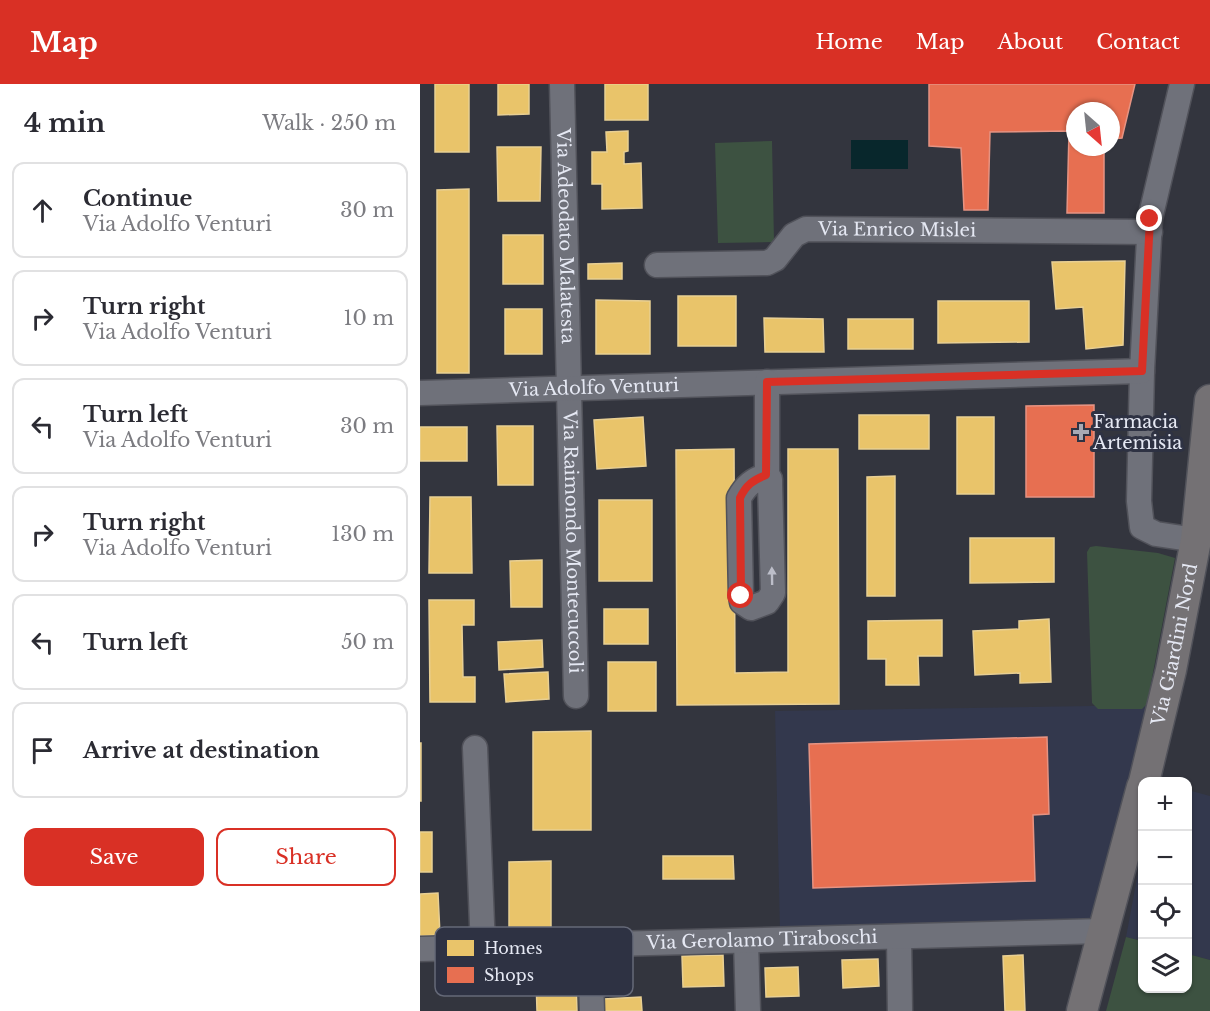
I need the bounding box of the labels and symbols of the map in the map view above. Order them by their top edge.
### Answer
north arrow [1066,102,1120,156]
street label: Via Adeodato Malatesta [552,127,579,344]
route end [1136,205,1162,231]
street label: Via Enrico Mislei [817,218,976,241]
street label: Via Adolfo Venturi [508,374,679,401]
street label: Via Raimondo Montecuccoli [558,409,586,674]
place label: Farmacia Artemisia [1092,411,1182,454]
marker: Farmacia Artemisia [1074,425,1088,439]
street label: Via Giardini Nord [1147,561,1202,729]
one-way arrow [767,567,777,586]
route start [727,582,753,608]
street label: Via Gerolamo Tiraboschi [645,926,878,954]
legend [435,927,633,996]
text: Homes [484,938,542,958]
text: Shops [484,965,534,985]

